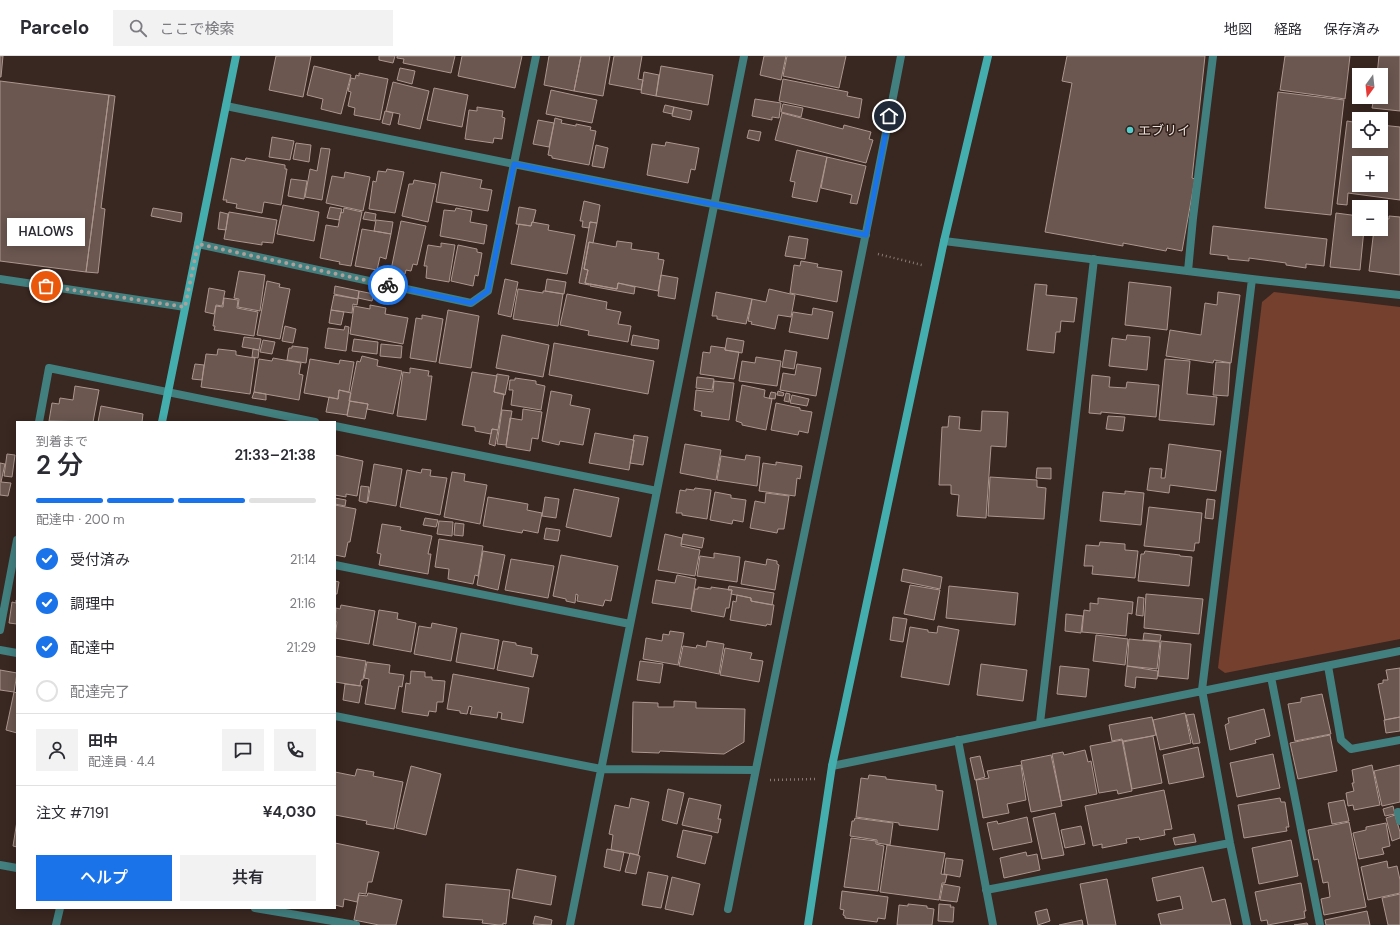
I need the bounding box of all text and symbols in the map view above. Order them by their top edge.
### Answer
search box [113,10,393,46]
text: Parcelo [20,15,89,40]
icon: search [127,17,149,39]
text: ここで検索 [159,19,234,39]
text: 地図 [1224,20,1252,38]
text: 経路 [1274,20,1302,38]
text: 保存済み [1324,20,1380,38]
north arrow [1352,68,1388,104]
map controls [1352,68,1388,236]
pin [872,99,906,133]
icon: home [878,105,900,127]
button: locate [1352,112,1388,148]
place label: エブリイ [1138,122,1190,139]
marker: エブリイ [1125,125,1135,135]
button: + [1352,156,1388,192]
button: − [1352,200,1388,236]
callout: HALOWS [7,218,85,246]
text: HALOWS [19,223,73,240]
courier [368,265,408,305]
pin [29,269,63,303]
icon: bike [377,274,399,296]
icon: bag [35,275,57,297]
text: 到着まで [36,433,88,450]
text: 21:33–21:38 [234,445,316,465]
text: 2 分 [36,448,83,482]
text: 配達中 · 200 m [36,511,125,528]
icon: check [36,548,58,570]
text: 受付済み [70,550,130,570]
text: 21:14 [290,551,316,568]
icon: check [36,592,58,614]
text: 調理中 [70,594,115,614]
text: 21:16 [290,595,316,612]
icon: check [36,636,58,658]
text: 配達中 [70,638,115,658]
text: 21:29 [286,639,316,656]
text: 配達完了 [70,682,130,702]
button: person [36,729,78,771]
button: chat [222,729,264,771]
button: phone [274,729,316,771]
text: 田中 [88,731,118,751]
text: 配達員 · 4.4 [88,753,155,770]
text: ¥4,030 [263,802,316,822]
text: 注文 #7191 [36,803,109,823]
button: ヘルプ [36,855,172,901]
button: 共有 [180,855,316,901]

